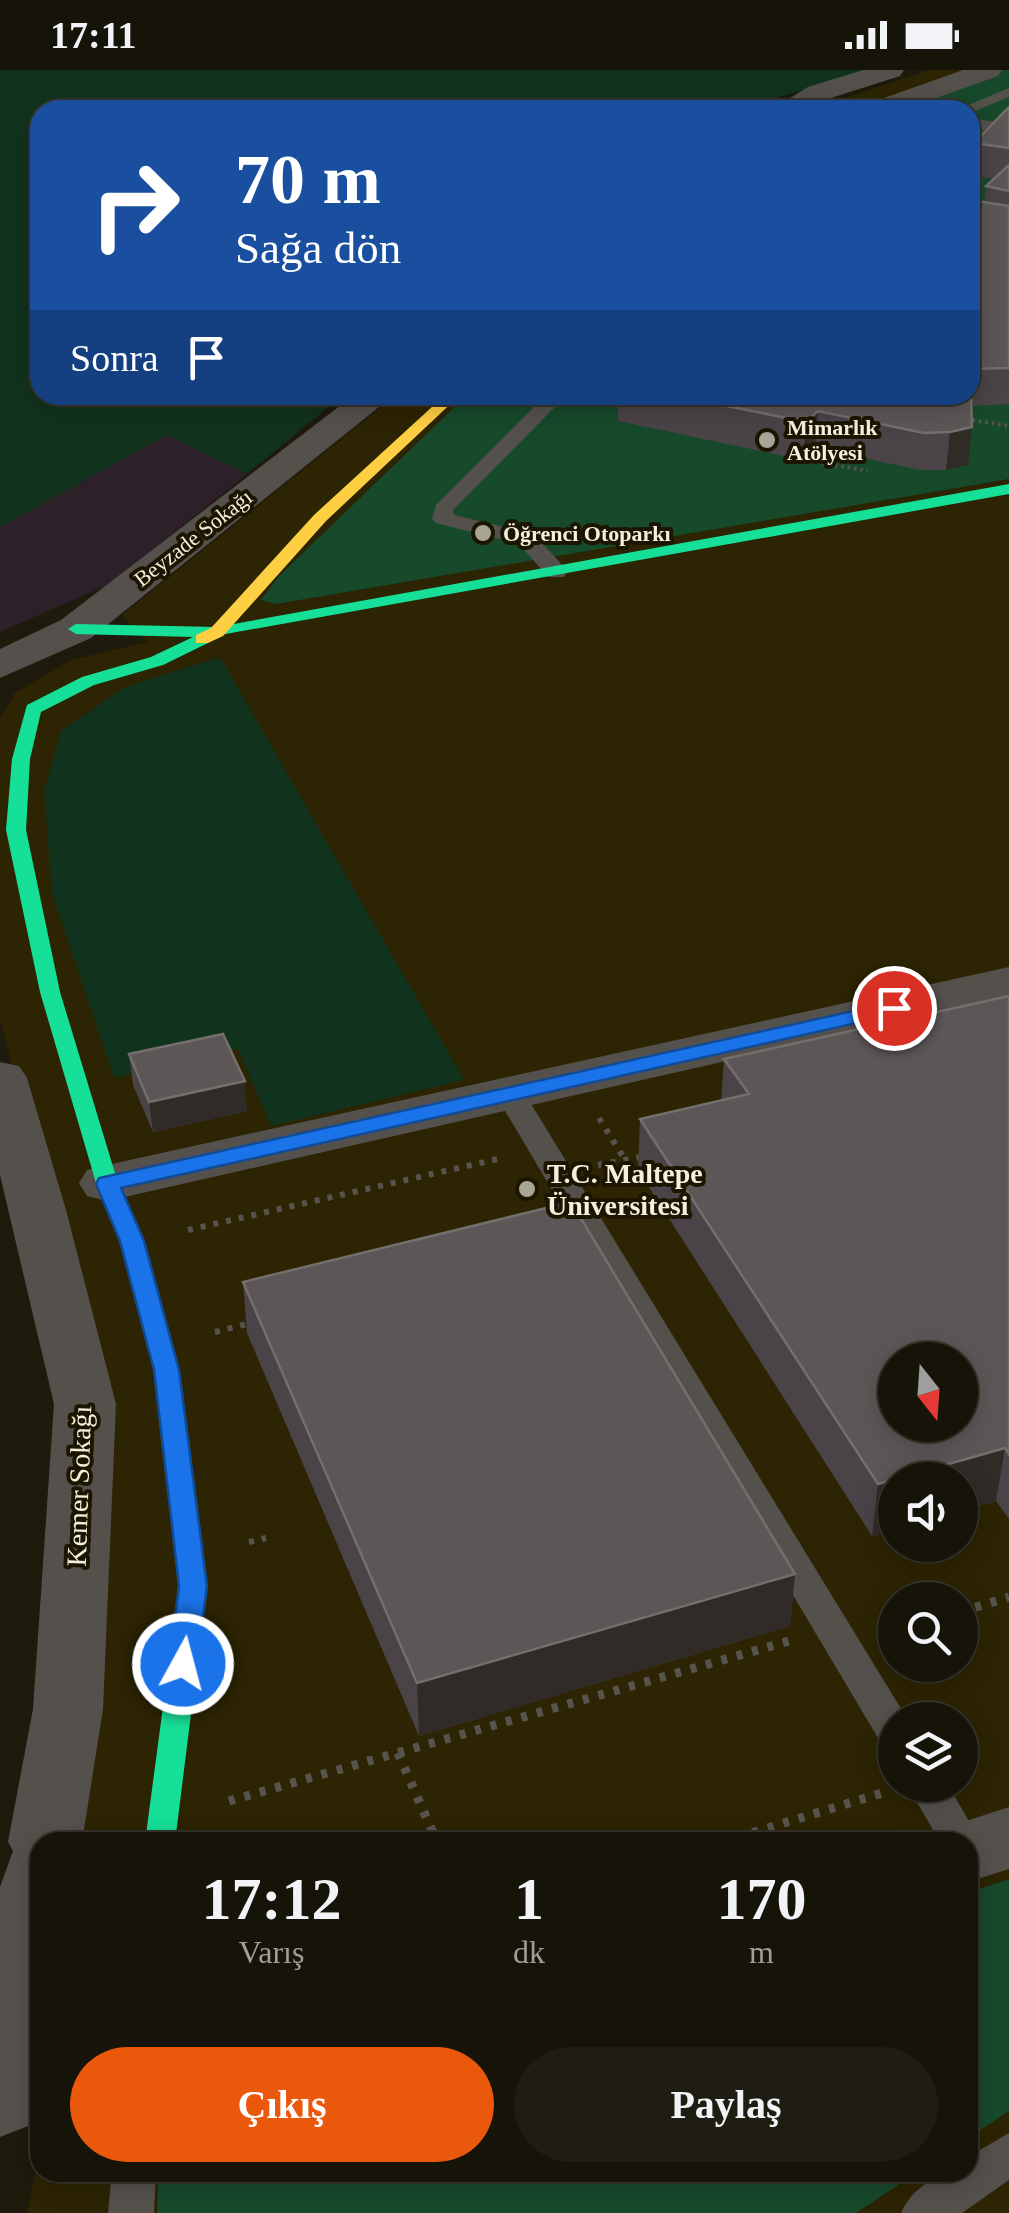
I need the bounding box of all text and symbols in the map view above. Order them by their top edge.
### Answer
text: 17:11 [50,14,137,56]
icon: right [70,140,200,270]
text: 70 m [235,141,381,218]
text: Sağa dön [235,223,401,273]
icon: arrive [179,330,234,385]
text: Sonra [70,337,159,379]
place label: Mimarlık Atölyesi [787,415,878,465]
marker: Mimarlık Atölyesi [756,429,778,451]
street label: Beyzade Sokağı [129,484,257,592]
place label: Öğrenci Otoparkı [503,521,671,546]
marker: Öğrenci Otoparkı [472,522,494,544]
pin [852,966,937,1051]
icon: arrive [867,981,922,1036]
place label: T.C. Maltepe Üniversitesi [547,1158,703,1221]
marker: T.C. Maltepe Üniversitesi [516,1178,538,1200]
north arrow [878,1342,978,1442]
map controls [878,1342,978,1802]
street label: Kemer Sokağı [61,1405,97,1567]
button: sound [878,1462,978,1562]
button: search [878,1582,978,1682]
position arrow [131,1612,235,1716]
button: layers [878,1702,978,1802]
text: 17:12 [202,1866,341,1932]
text: 1 [514,1866,544,1932]
text: 170 [716,1866,806,1932]
text: Varış [239,1934,304,1970]
text: dk [513,1934,545,1970]
text: m [749,1934,774,1970]
button: Çıkış [70,2047,494,2162]
button: Paylaş [514,2047,938,2162]

